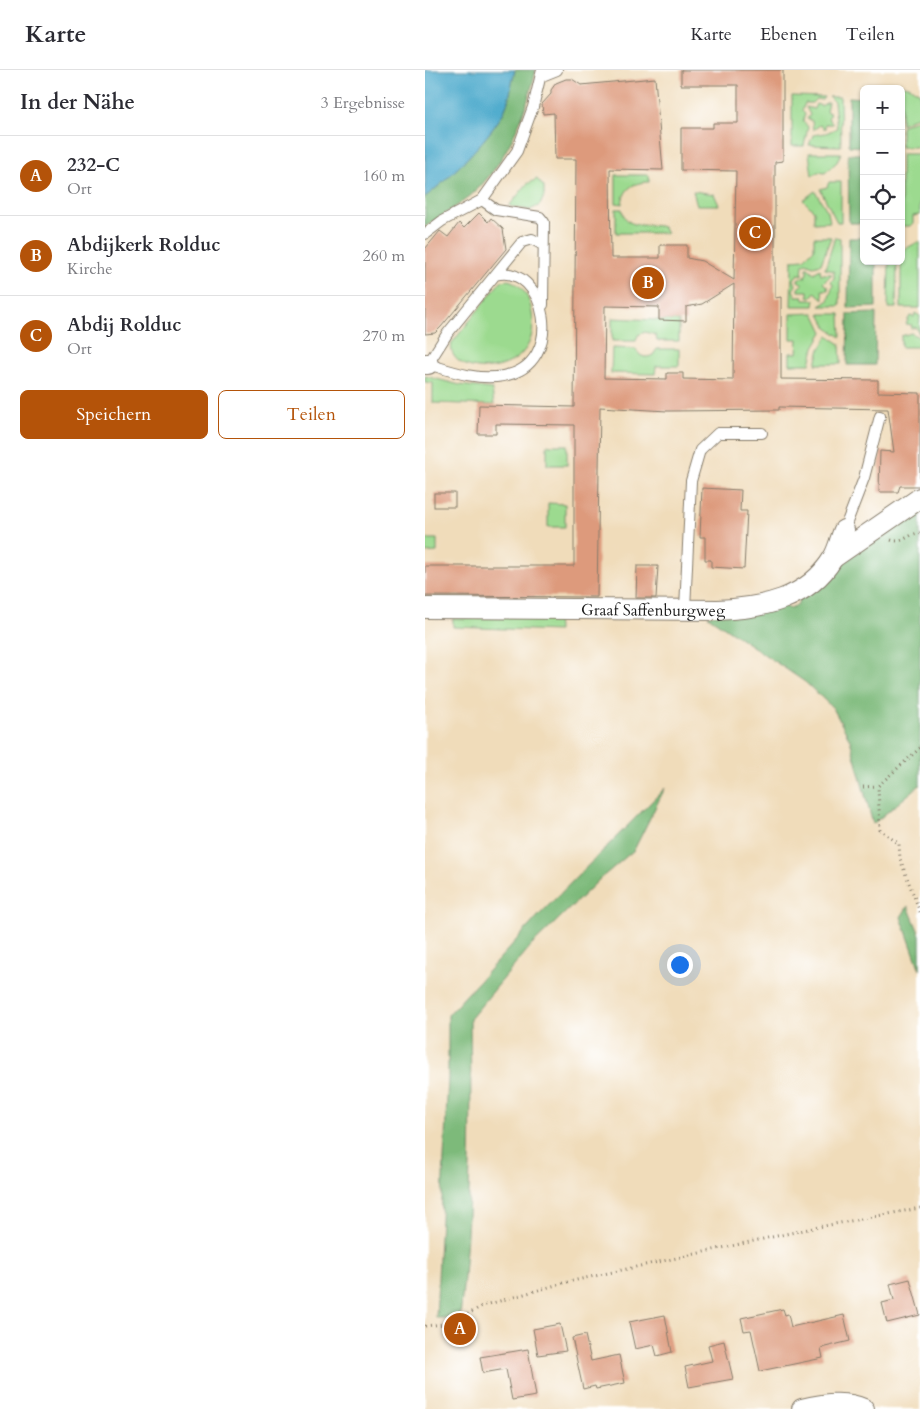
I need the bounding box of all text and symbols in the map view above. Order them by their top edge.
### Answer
text: Karte [25,18,86,51]
text: Karte [690,22,732,47]
text: Ebenen [760,22,818,47]
text: Teilen [846,22,895,47]
map controls [860,85,905,265]
button: + [860,85,905,130]
text: In der Nähe [20,88,135,117]
text: 3 Ergebnisse [320,92,405,114]
button: − [860,130,905,175]
text: 232-C [67,152,120,178]
text: A [30,165,42,187]
text: 160 m [363,165,405,187]
button: locate [860,175,905,220]
text: Ort [67,178,92,200]
pin: C [739,214,771,252]
button: layers [860,220,905,265]
text: Abdijkerk Rolduc [67,232,220,258]
text: B [30,245,42,267]
text: 260 m [363,245,405,267]
text: Kirche [67,258,113,280]
pin: B [632,264,664,302]
text: Abdij Rolduc [67,312,181,338]
text: C [30,325,42,347]
text: 270 m [363,325,405,347]
text: Ort [67,338,92,360]
button: Speichern [20,390,208,439]
button: Teilen [218,390,405,439]
street label: Graaf Saffenburgweg [581,599,725,622]
your location [667,952,693,978]
pin: A [444,1310,476,1348]

